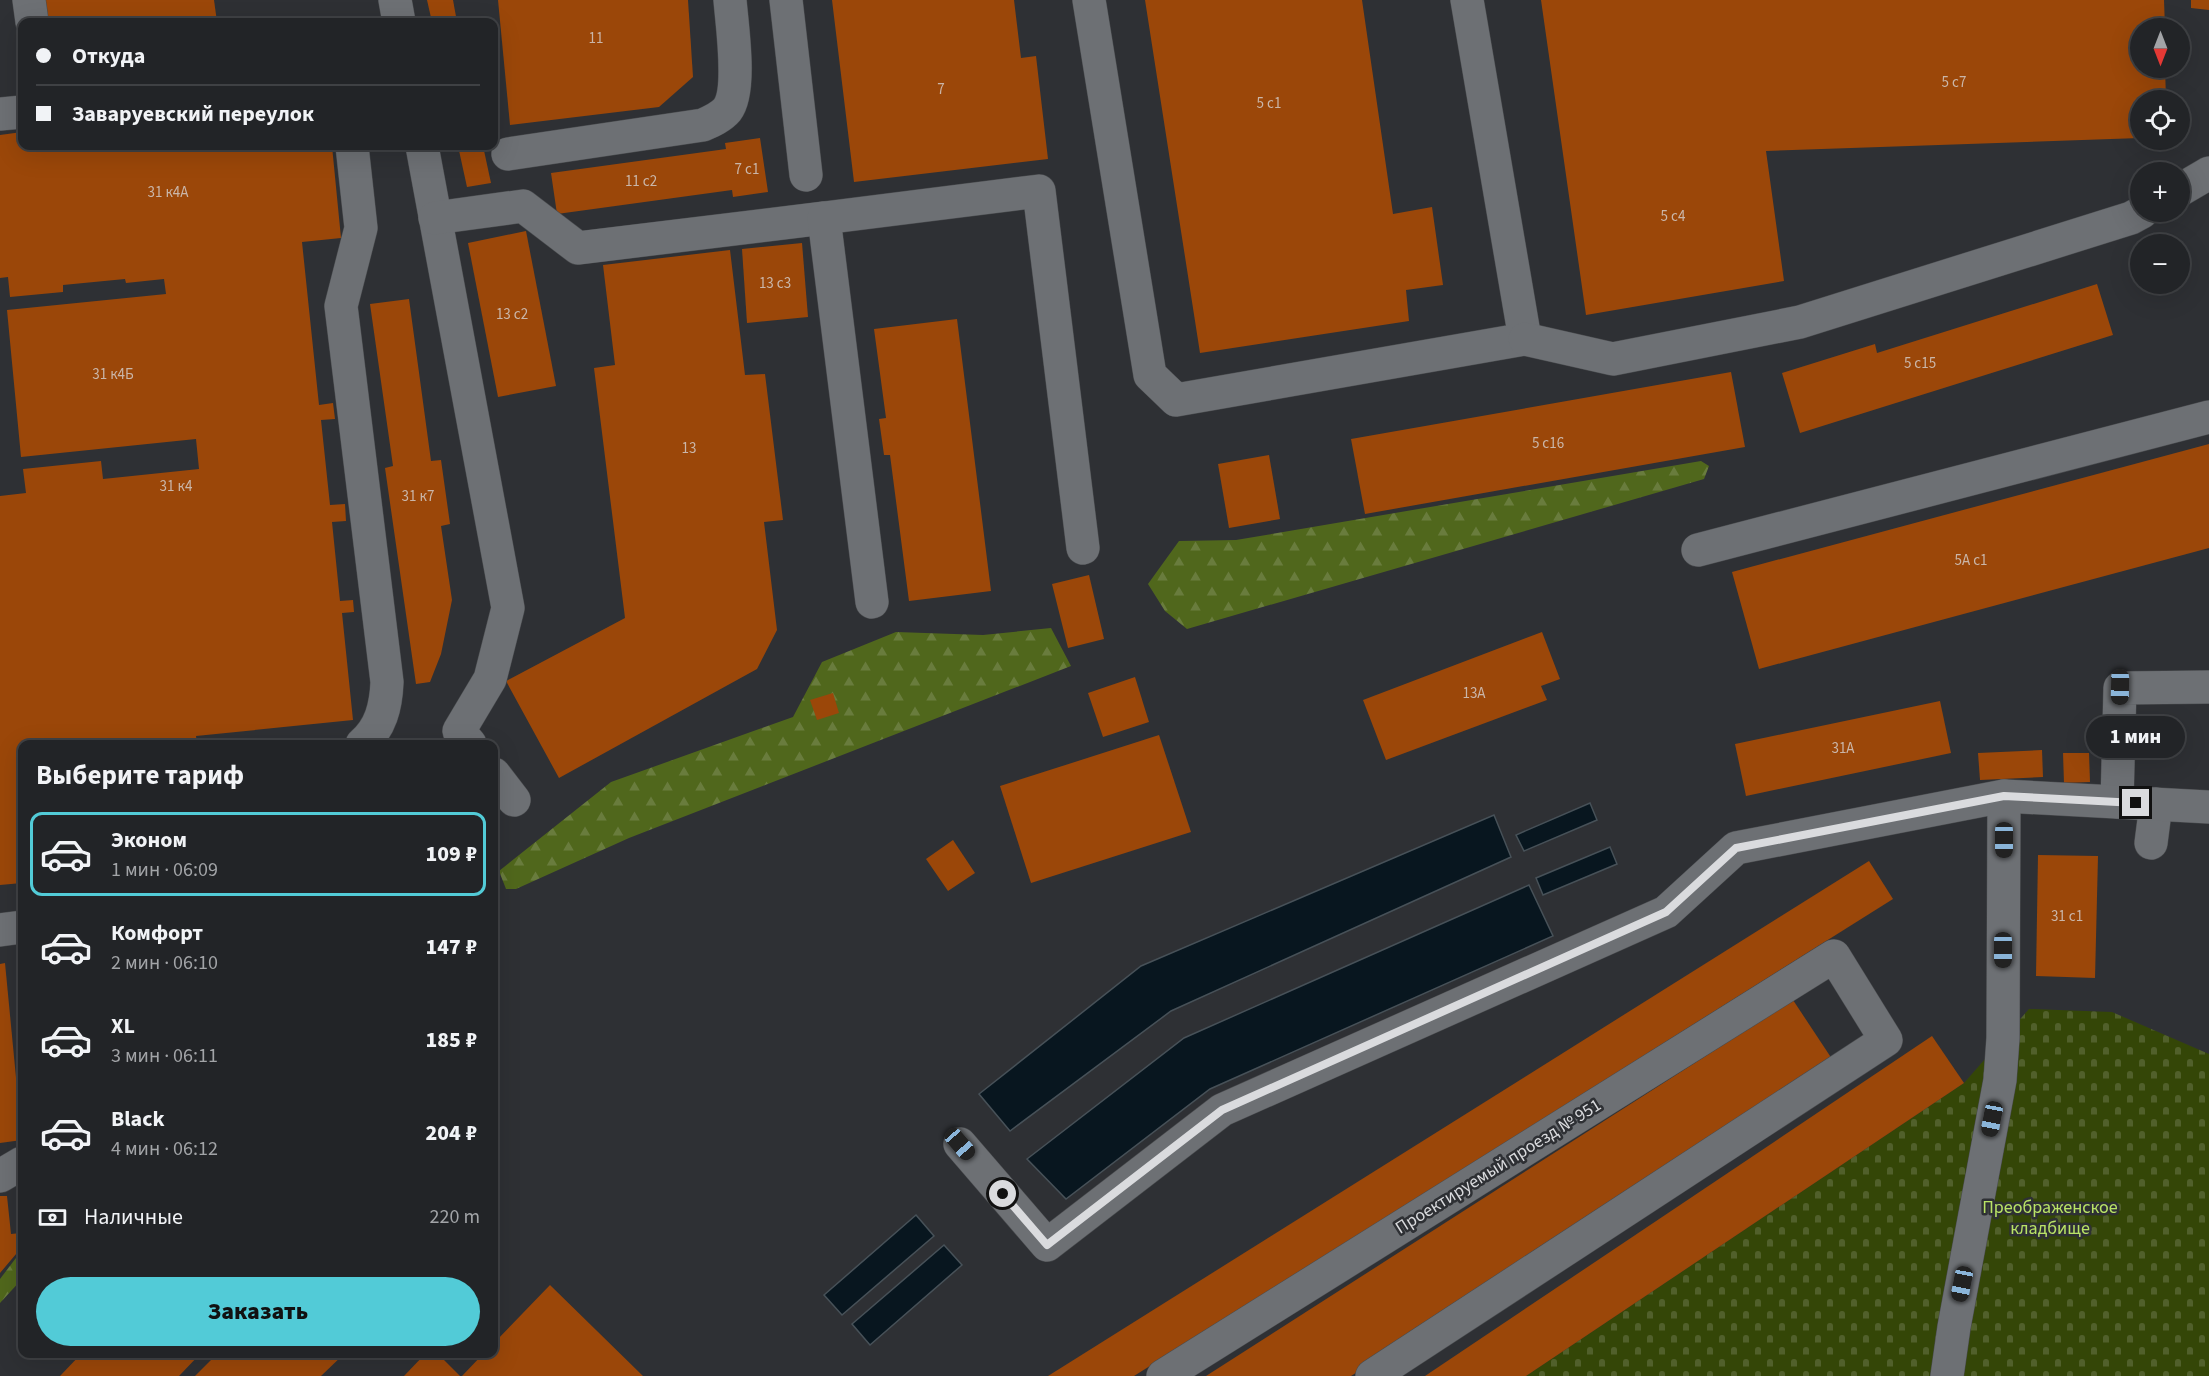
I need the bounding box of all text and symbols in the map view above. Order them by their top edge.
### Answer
north arrow [2130,18,2190,78]
map controls [2130,18,2190,294]
house number: 11 [589,28,603,49]
text: Откуда [72,40,145,72]
house number: 5 с7 [1942,72,1966,93]
house number: 7 [937,79,945,100]
button: locate [2130,90,2190,150]
house number: 5 с1 [1257,93,1281,114]
text: Заваруевский переулок [72,98,314,130]
house number: 7 с1 [735,159,759,180]
button: + [2130,162,2190,222]
house number: 11 с2 [625,171,657,192]
house number: 31 к4А [148,182,189,203]
house number: 5 с4 [1661,206,1686,227]
button: − [2130,234,2190,294]
house number: 13 с3 [759,273,791,294]
house number: 13 с2 [496,304,528,325]
house number: 5 с15 [1904,353,1936,374]
house number: 31 к4Б [92,364,134,385]
house number: 5 с16 [1532,433,1564,454]
house number: 13 [682,438,696,459]
house number: 31 к4 [160,476,193,497]
house number: 31 к7 [402,486,434,507]
house number: 5А с1 [1955,550,1987,571]
car [2111,669,2129,705]
house number: 13А [1462,683,1486,704]
callout: 1 мин [2086,716,2186,758]
text: 1 мин [2110,723,2161,751]
house number: 31А [1831,738,1855,759]
text: Выберите тариф [36,756,244,795]
route end [2122,789,2149,816]
car [1995,822,2013,858]
text: Эконом [111,824,187,856]
icon: car [39,827,93,881]
text: 109 ₽ [426,838,477,870]
text: 1 мин · 06:09 [111,856,218,884]
house number: 31 с1 [2051,906,2083,927]
text: Комфорт [111,917,203,949]
icon: car [39,920,93,974]
text: 147 ₽ [426,931,477,963]
car [1994,932,2012,968]
text: 2 мин · 06:10 [111,949,218,977]
text: XL [111,1010,135,1042]
icon: car [39,1013,93,1067]
text: 185 ₽ [426,1024,477,1056]
text: 3 мин · 06:11 [111,1042,218,1070]
street label: Проектируемый проезд № 951 [1391,1093,1606,1240]
car [1980,1100,2004,1138]
text: Black [111,1103,165,1135]
icon: car [39,1106,93,1160]
text: 204 ₽ [426,1117,477,1149]
car [941,1125,979,1163]
text: 4 мин · 06:12 [111,1135,218,1163]
route start [989,1180,1016,1207]
park label: Преображенское кладбище [1982,1195,2118,1241]
icon: cash [36,1201,69,1234]
text: Наличные [84,1201,183,1233]
text: 220 m [430,1203,480,1231]
car [1950,1265,1974,1303]
button: Заказать [36,1277,480,1346]

